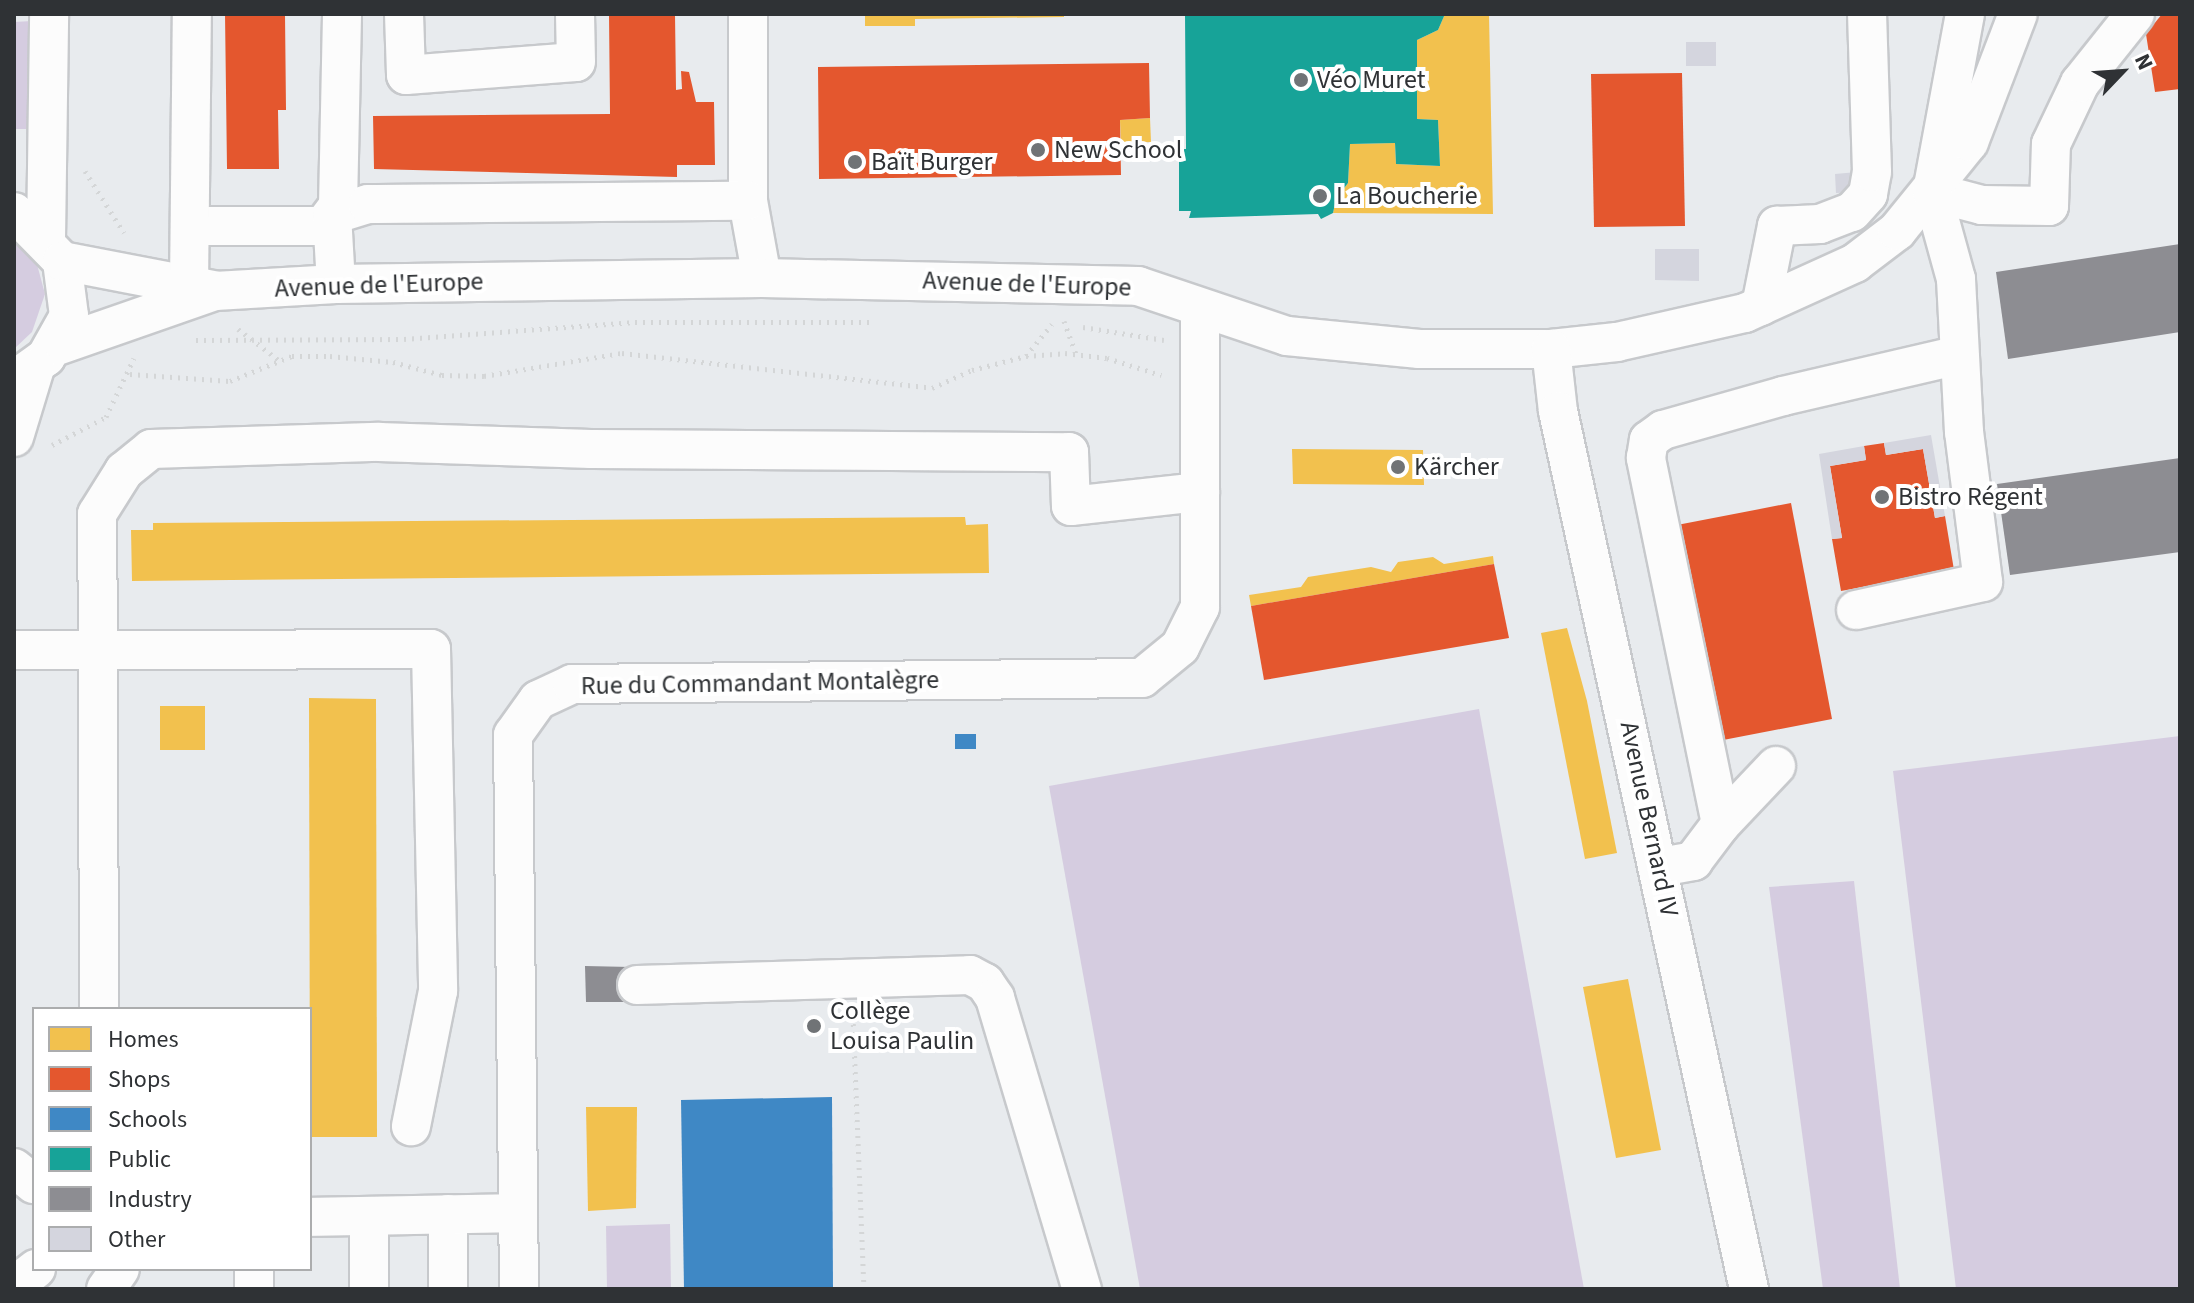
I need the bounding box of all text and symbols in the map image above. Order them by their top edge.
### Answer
north arrow [2082,32,2162,112]
text: N [2126,48,2161,75]
place label: Véo Muret [1317,64,1425,96]
marker: Véo Muret [1292,71,1310,89]
place label: New School [1054,134,1182,166]
marker: New School [1029,141,1047,159]
place label: Baït Burger [871,146,993,178]
marker: Baït Burger [846,153,864,171]
place label: La Boucherie [1336,180,1478,212]
marker: La Boucherie [1311,187,1329,205]
street label: Avenue de l'Europe [922,265,1132,303]
street label: Avenue de l'Europe [274,266,484,304]
place label: Kärcher [1414,451,1499,483]
marker: Kärcher [1389,458,1407,476]
place label: Bistro Régent [1898,481,2043,513]
marker: Bistro Régent [1873,488,1891,506]
street label: Rue du Commandant Montalègre [581,664,939,702]
street label: Avenue Bernard IV [1613,719,1685,919]
place label: Collège Louisa Paulin [830,995,974,1056]
legend [32,1007,312,1271]
marker: Collège Louisa Paulin [805,1017,823,1035]
text: Homes [108,1022,179,1057]
text: Shops [108,1062,170,1097]
text: Schools [108,1102,187,1137]
text: Public [108,1142,171,1177]
text: Industry [108,1182,192,1217]
text: Other [108,1222,165,1257]

